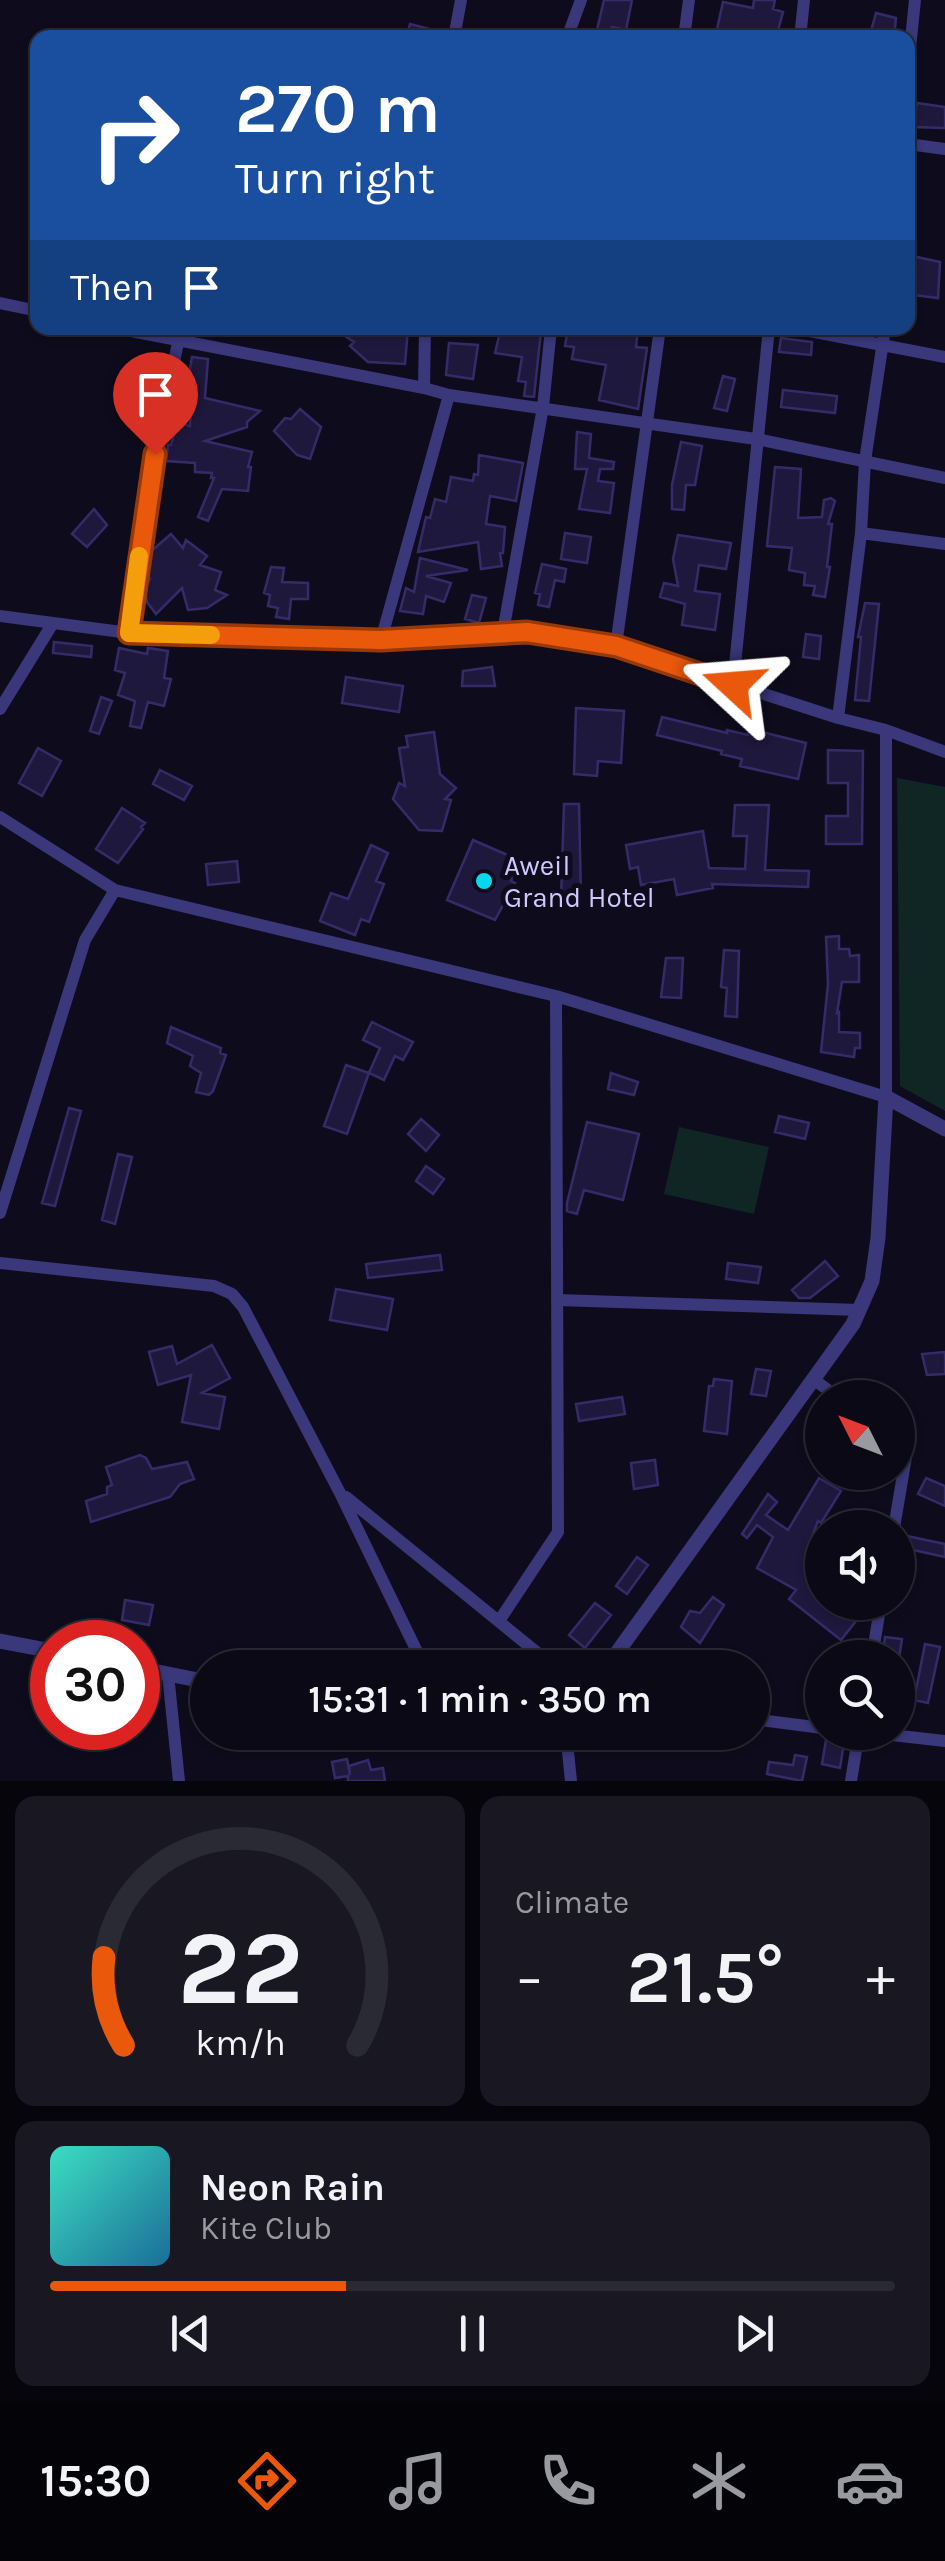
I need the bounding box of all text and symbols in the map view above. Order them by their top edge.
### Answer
text: 270 m [235,68,441,150]
icon: right [70,70,200,200]
text: Turn right [235,152,435,204]
icon: arrive [174,260,229,315]
text: Then [70,265,154,310]
pin [113,352,198,455]
icon: arrive [128,367,183,422]
position arrow [681,633,785,737]
place label: Aweil Grand Hotel [504,849,654,914]
marker: Aweil Grand Hotel [473,870,495,892]
north arrow [805,1380,915,1490]
map controls [805,1380,915,1750]
button: sound [805,1510,915,1620]
speed limit sign: 30 [30,1620,160,1750]
button: search [805,1640,915,1750]
text: 15:31 · 1 min · 350 m [308,1677,652,1722]
text: Climate [515,1884,629,1921]
text: 22 [177,1908,303,2029]
text: 21.5° [626,1933,784,2021]
text: − [515,1945,544,2009]
text: + [866,1945,895,2009]
text: km/h [195,2022,285,2064]
text: Neon Rain [200,2165,385,2210]
text: Kite Club [200,2210,332,2247]
icon: previous [163,2306,218,2361]
icon: pause [445,2306,500,2361]
icon: next [727,2306,782,2361]
icon: directions [232,2446,302,2516]
icon: music [383,2446,453,2516]
icon: phone [533,2446,603,2516]
icon: climate [684,2446,754,2516]
icon: car [835,2446,905,2516]
text: 15:30 [40,2455,151,2507]

